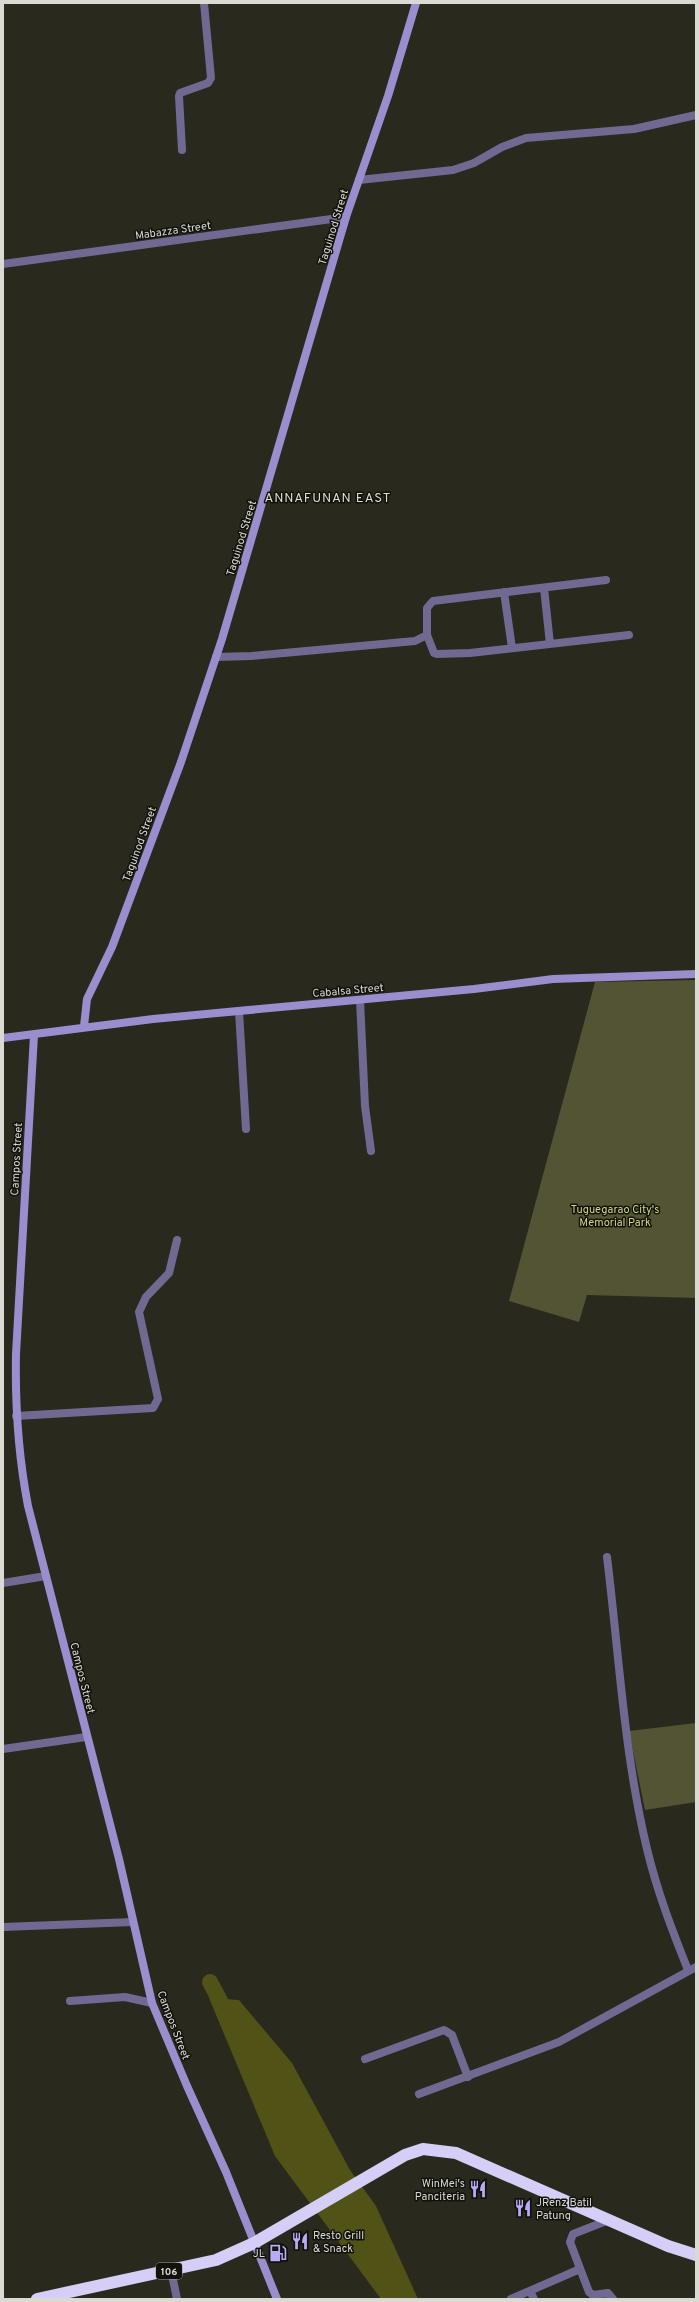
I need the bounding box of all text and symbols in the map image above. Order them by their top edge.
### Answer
street label: Taguinod Street [316,188,352,267]
street label: Mabazza Street [134,219,212,243]
district label: ANNAFUNAN EAST [265,491,391,507]
street label: Taguinod Street [224,499,260,578]
street label: Taguinod Street [120,805,160,884]
street label: Cabalsa Street [312,981,384,1001]
street label: Campos Street [8,1122,26,1196]
park label: Tuguegarao City's Memorial Park [571,1203,659,1230]
street label: Campos Street [66,1641,98,1715]
street label: Campos Street [153,1989,193,2062]
place label: WinMei's Panciteria [415,2177,465,2204]
restaurant icon: WinMei's Panciteria [468,2179,488,2199]
place label: JRenz Batil Patung [536,2196,592,2223]
restaurant icon: JRenz Batil Patung [513,2198,533,2218]
place label: Resto Grill & Snack [313,2229,364,2256]
restaurant icon: Resto Grill & Snack [290,2231,310,2251]
fuel station icon: JL [268,2243,288,2263]
place label: JL [253,2247,265,2261]
road number: 106 [156,2263,182,2279]

